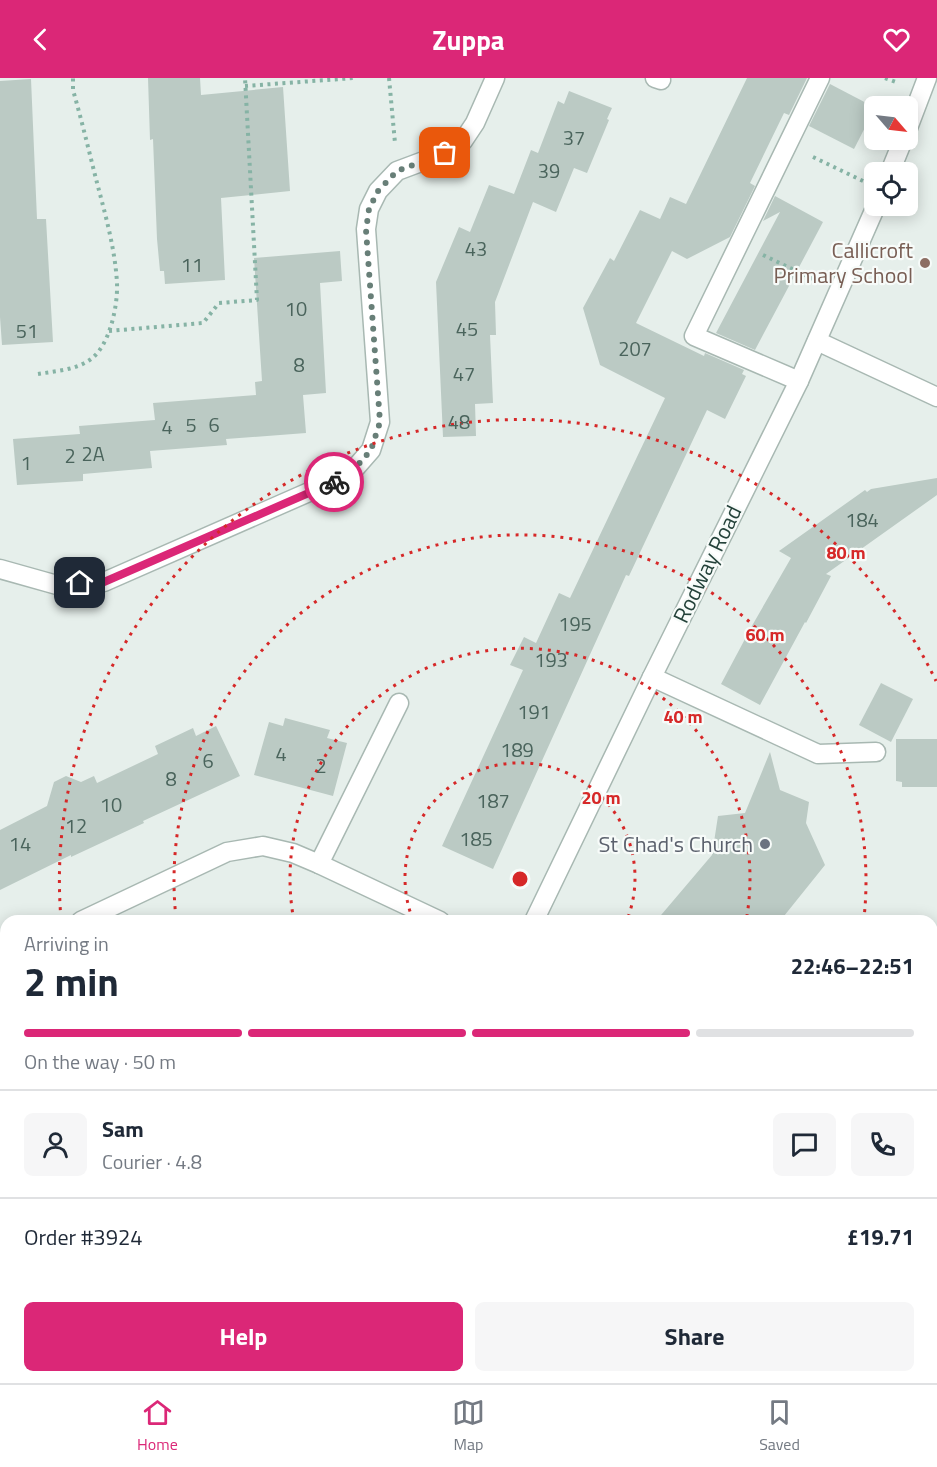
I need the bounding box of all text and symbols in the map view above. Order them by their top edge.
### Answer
text: Zuppa [432,19,505,60]
icon: back [24,23,57,56]
icon: heart [880,23,913,56]
north arrow [864,96,918,150]
map controls [864,96,918,216]
house number: 37 [563,122,585,153]
pin [419,127,470,178]
icon: bag [428,136,461,169]
house number: 39 [538,155,560,186]
button: locate [864,162,918,216]
house number: 43 [465,233,487,264]
place label: Callicroft Primary School [773,233,913,292]
house number: 11 [181,249,203,280]
marker: Callicroft Primary School [918,256,932,270]
house number: 10 [285,293,307,324]
house number: 45 [456,313,478,344]
house number: 51 [16,315,38,346]
house number: 207 [618,333,652,364]
house number: 8 [293,349,305,380]
house number: 47 [453,358,475,389]
house number: 48 [448,406,470,437]
house number: 5 [185,409,197,440]
house number: 6 [208,409,220,440]
house number: 4 [161,411,173,442]
house number: 2A [81,438,105,469]
house number: 2 [64,440,76,471]
house number: 1 [20,447,32,478]
courier [304,452,364,512]
icon: bike [318,466,351,499]
street label: Rodway Road [664,499,750,629]
house number: 184 [845,504,879,535]
text: 80 m [826,539,866,566]
pin [54,557,105,608]
icon: home [63,566,96,599]
house number: 195 [558,608,592,639]
text: 60 m [745,621,785,648]
house number: 193 [534,644,568,675]
house number: 191 [517,696,551,727]
text: 40 m [663,703,703,730]
house number: 189 [500,734,534,765]
house number: 4 [275,738,287,769]
house number: 6 [202,745,214,776]
house number: 2 [315,750,327,781]
house number: 8 [165,763,177,794]
text: 20 m [581,784,621,811]
house number: 187 [476,785,510,816]
house number: 10 [100,789,122,820]
house number: 12 [65,810,87,841]
house number: 185 [459,823,493,854]
place label: St Chad's Church [598,827,753,861]
house number: 14 [9,828,31,859]
marker: St Chad's Church [758,837,772,851]
centre of rings [510,869,530,889]
text: Arriving in [24,928,109,959]
text: 22:46–22:51 [791,949,914,983]
text: 2 min [24,952,119,1011]
text: On the way · 50 m [24,1046,176,1077]
text: Sam [102,1112,144,1146]
button: person [24,1113,87,1176]
button: chat [773,1113,836,1176]
button: phone [851,1113,914,1176]
text: Courier · 4.8 [102,1146,202,1177]
text: Order #3924 [24,1220,143,1254]
text: £19.71 [847,1220,914,1254]
button: Help [24,1302,463,1371]
button: Share [475,1302,914,1371]
tab: Home [137,1396,178,1456]
tab: Map [452,1396,485,1456]
tab: Saved [759,1396,800,1456]

